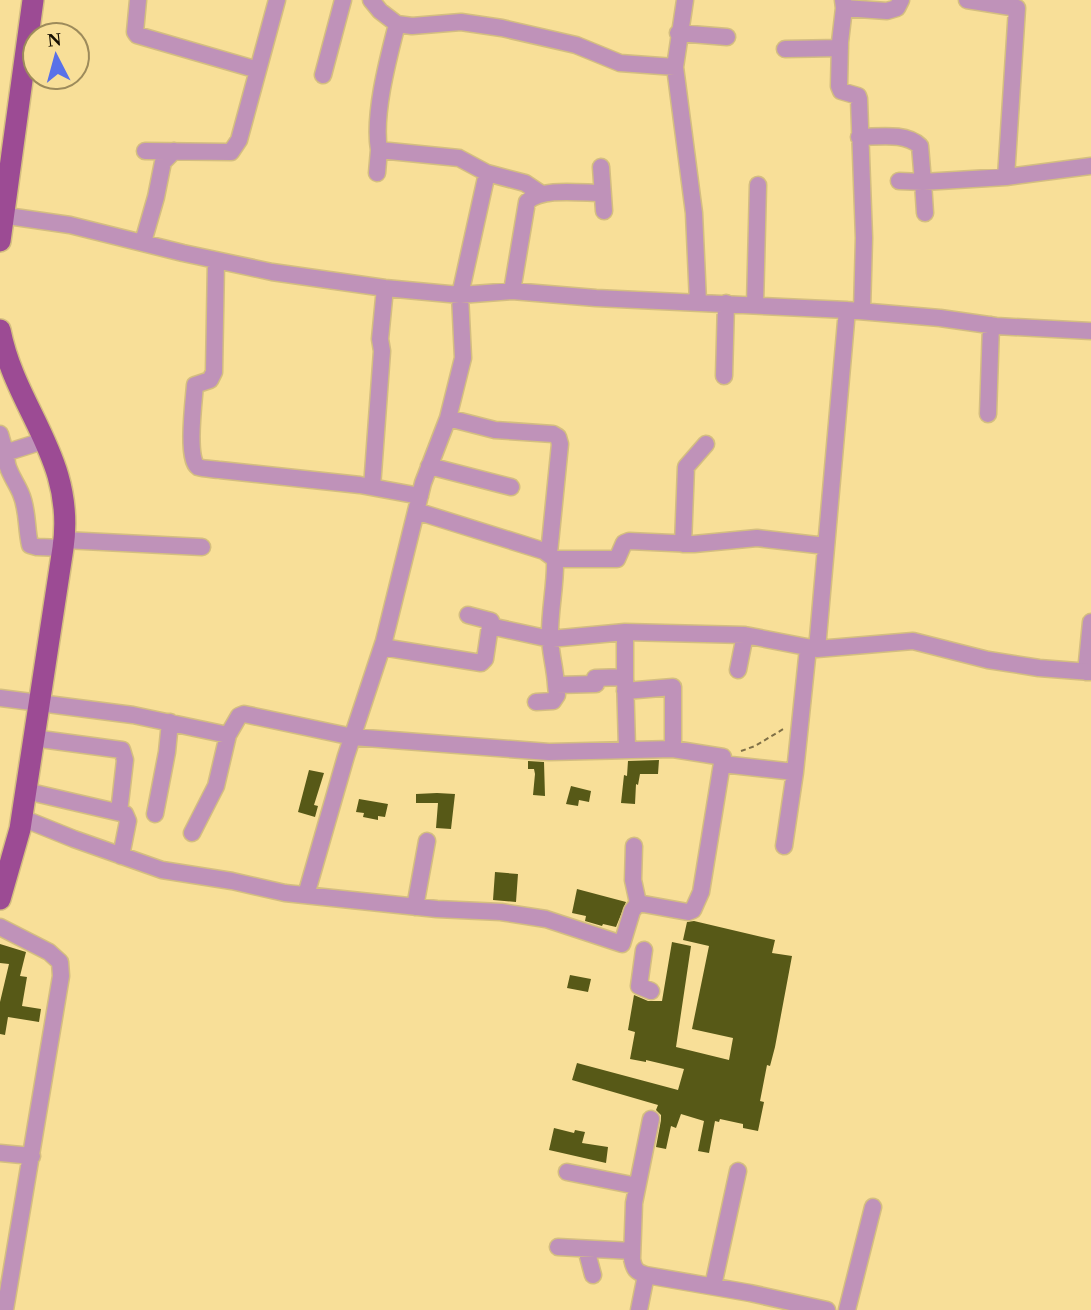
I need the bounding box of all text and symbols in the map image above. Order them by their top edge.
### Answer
north arrow [21,21,91,91]
text: N [46,28,62,51]

